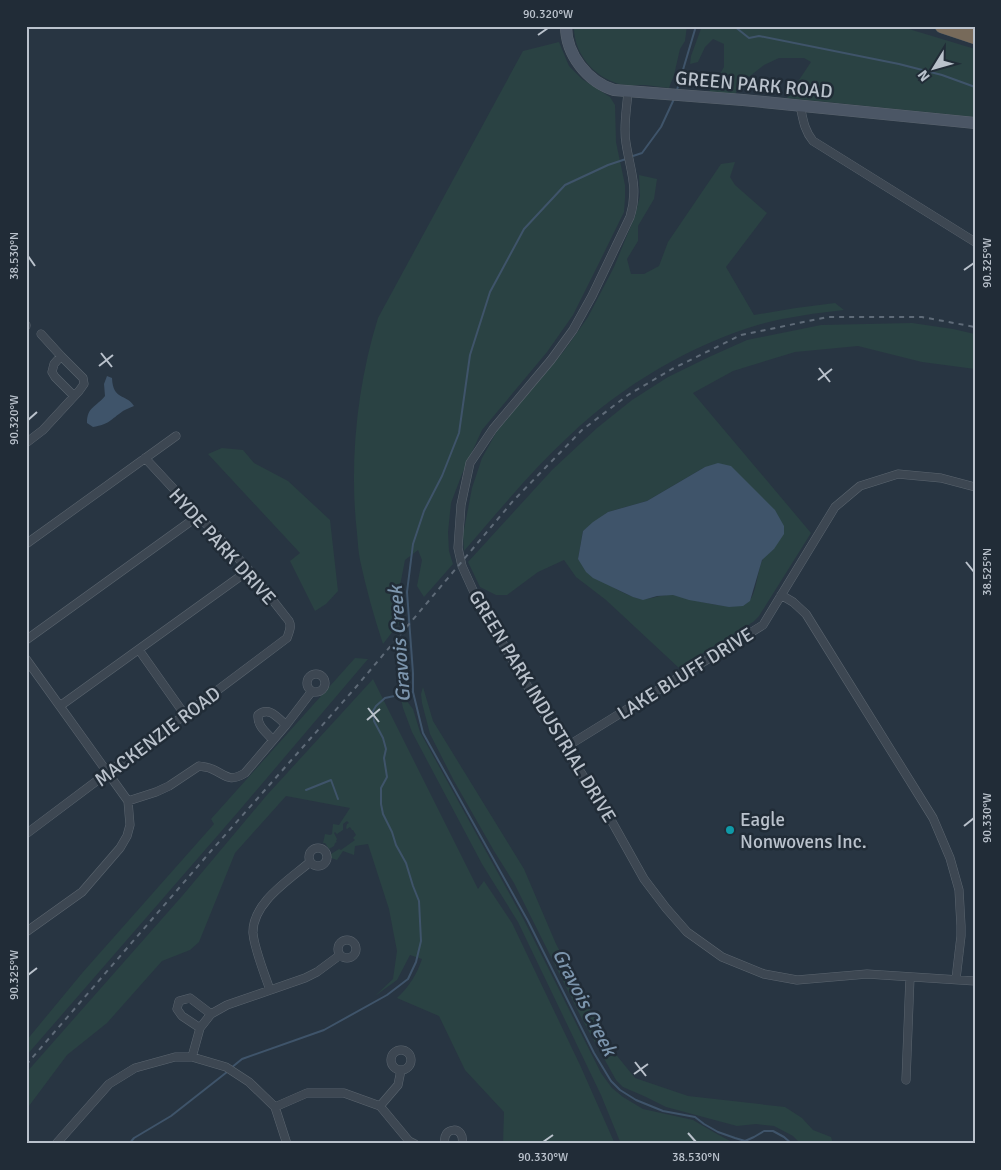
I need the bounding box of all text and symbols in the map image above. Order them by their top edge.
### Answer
text: 90.320°W [523,7,573,22]
north arrow [908,42,958,92]
street label: GREEN PARK ROAD [674,66,834,104]
text: N [914,67,934,85]
text: 38.530°N [7,232,22,280]
text: 90.325°W [980,238,995,288]
text: 90.320°W [7,395,22,445]
street label: HYDE PARK DRIVE [164,483,281,610]
text: 38.525°N [980,548,995,596]
water label: Gravois Creek [383,583,416,703]
street label: GREEN PARK INDUSTRIAL DRIVE [463,586,621,827]
street label: LAKE BLUFF DRIVE [613,622,758,725]
street label: MACKENZIE ROAD [90,682,225,792]
text: 90.330°W [980,793,995,843]
place label: Eagle Nonwovens Inc. [740,808,867,854]
marker: Eagle Nonwovens Inc. [724,824,736,836]
water label: Gravois Creek [547,944,623,1062]
text: 90.325°W [7,950,22,1000]
text: 90.330°W [518,1150,568,1165]
text: 38.530°N [672,1150,720,1165]

